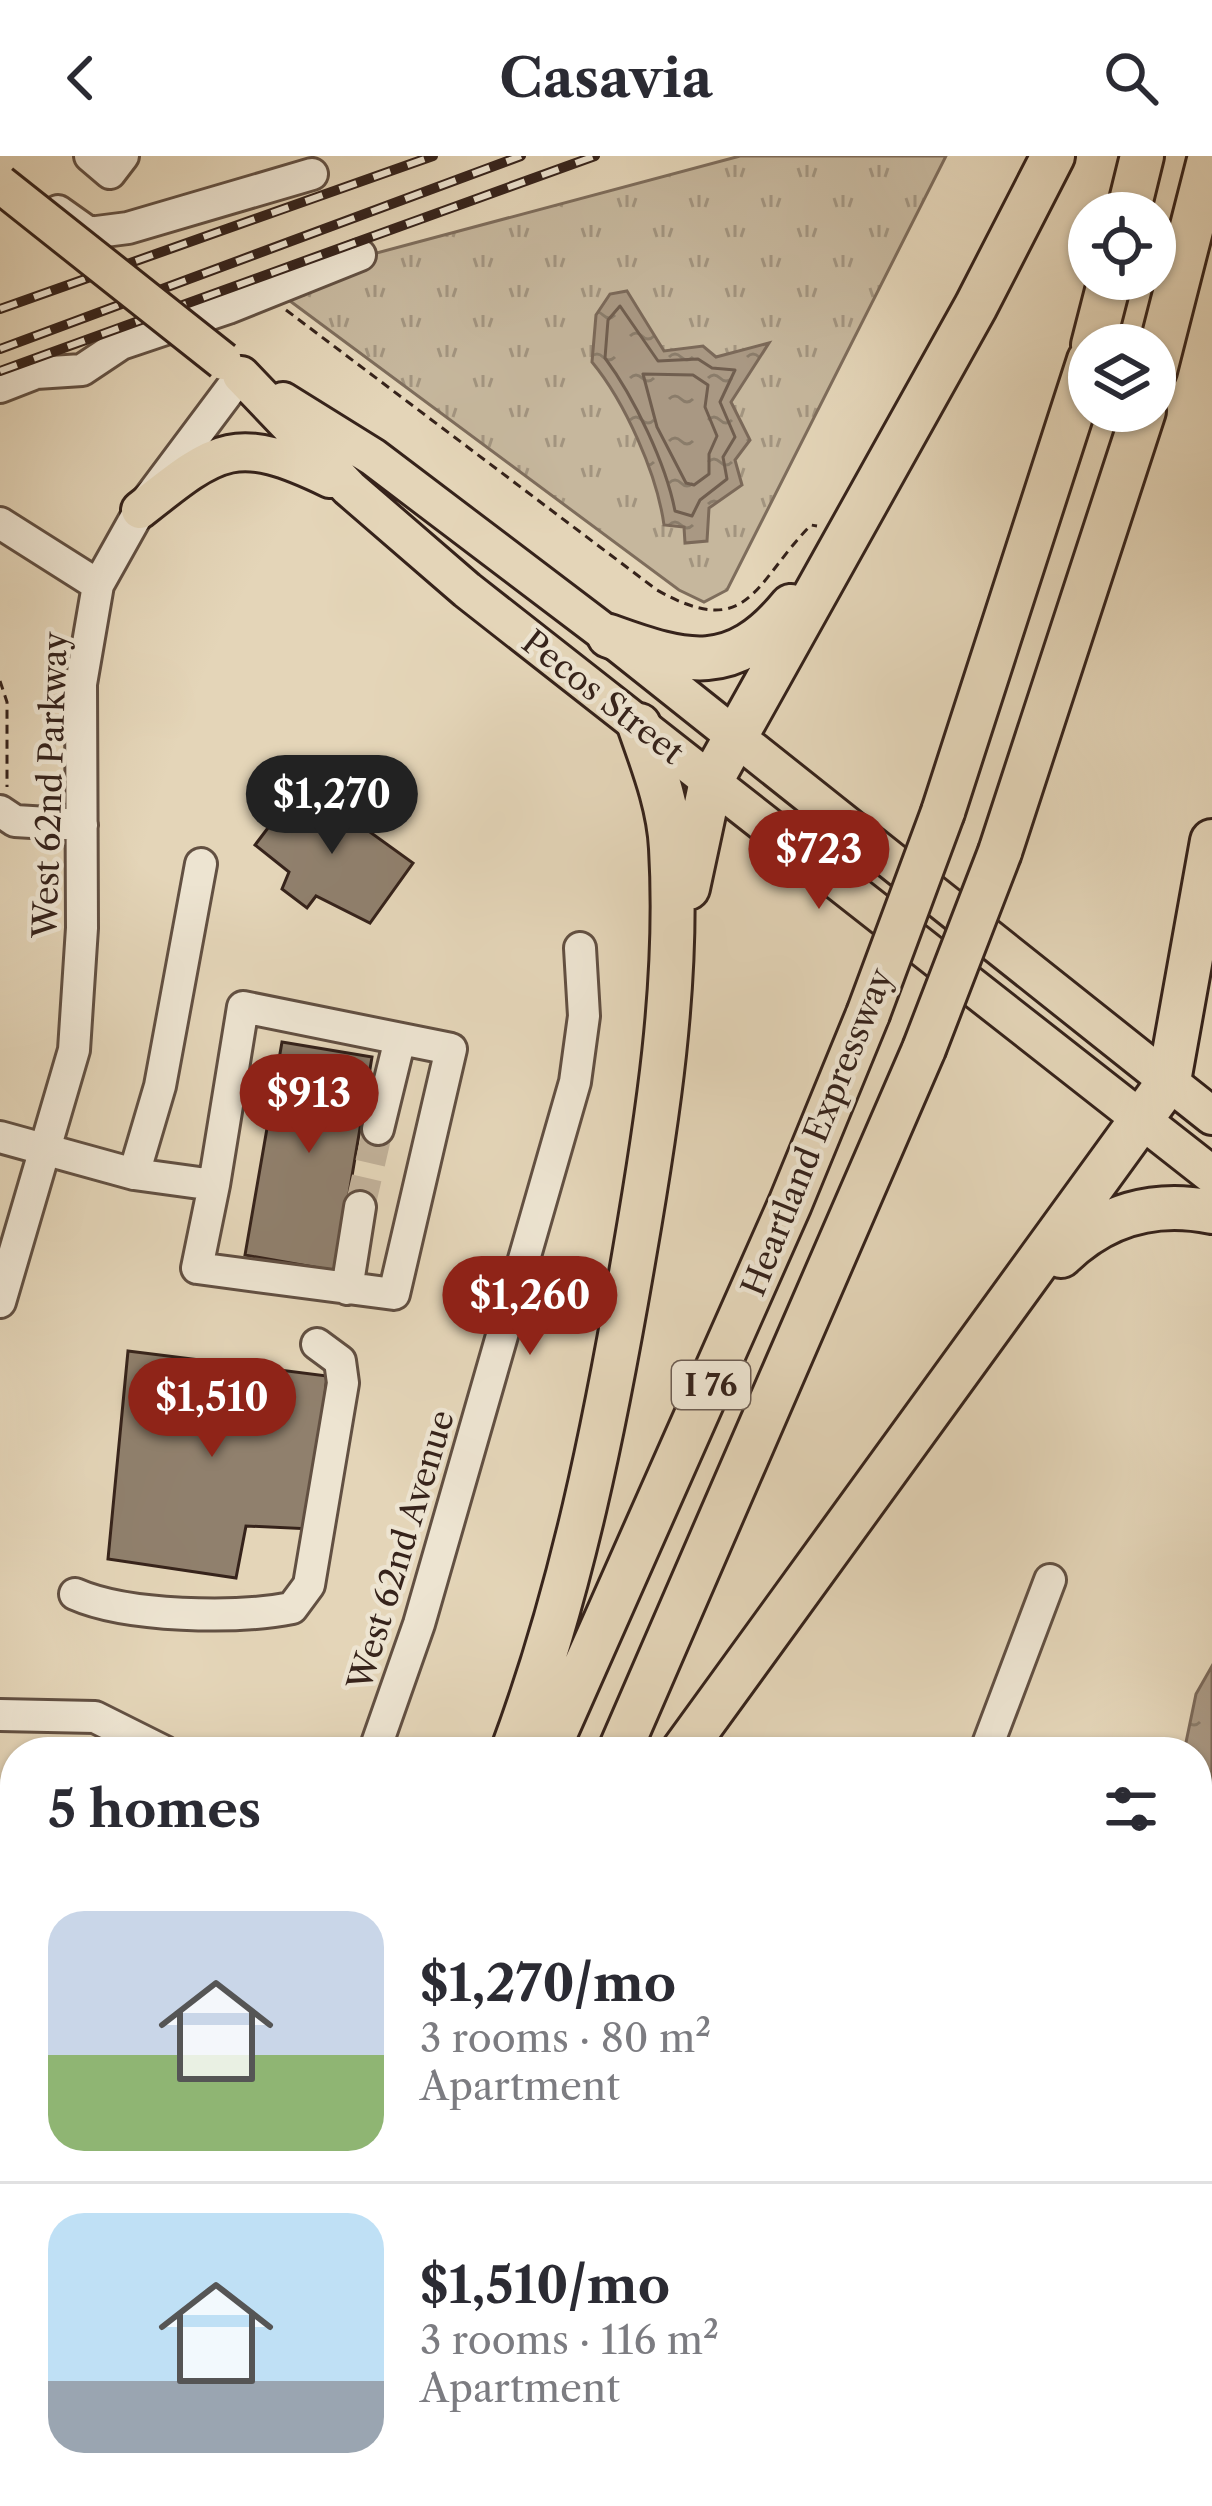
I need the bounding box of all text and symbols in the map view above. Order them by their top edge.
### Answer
icon: back [48,45,114,111]
text: Casavia [499,45,713,111]
icon: search [1098,45,1164,111]
map controls [1068,192,1176,432]
button: locate [1068,192,1176,300]
button: layers [1068,324,1176,432]
street label: Pecos Street [514,621,692,773]
street label: West 62nd Parkway [24,630,76,940]
pin: $1,270 [234,755,430,857]
text: $1,270 [273,770,391,818]
pin: $723 [748,810,890,912]
text: $723 [775,825,863,873]
street label: Heartland Expressway [732,962,902,1302]
pin: $913 [238,1054,380,1156]
text: $913 [267,1069,351,1117]
pin: $1,260 [432,1256,628,1358]
text: $1,260 [469,1271,591,1319]
pin: $1,510 [114,1358,310,1460]
road number: I 76 [672,1361,750,1409]
text: $1,510 [155,1373,269,1421]
street label: West 62nd Avenue [339,1405,463,1696]
icon: filters [1098,1776,1164,1842]
text: 5 homes [48,1778,261,1840]
text: $1,270/mo [420,1952,676,2014]
icon: home [144,1959,288,2103]
text: 3 rooms · 80 m² [420,2014,711,2062]
text: Apartment [420,2062,620,2110]
text: $1,510/mo [420,2254,670,2316]
icon: home [144,2261,288,2405]
text: 3 rooms · 116 m² [420,2316,719,2364]
text: Apartment [420,2364,620,2412]

